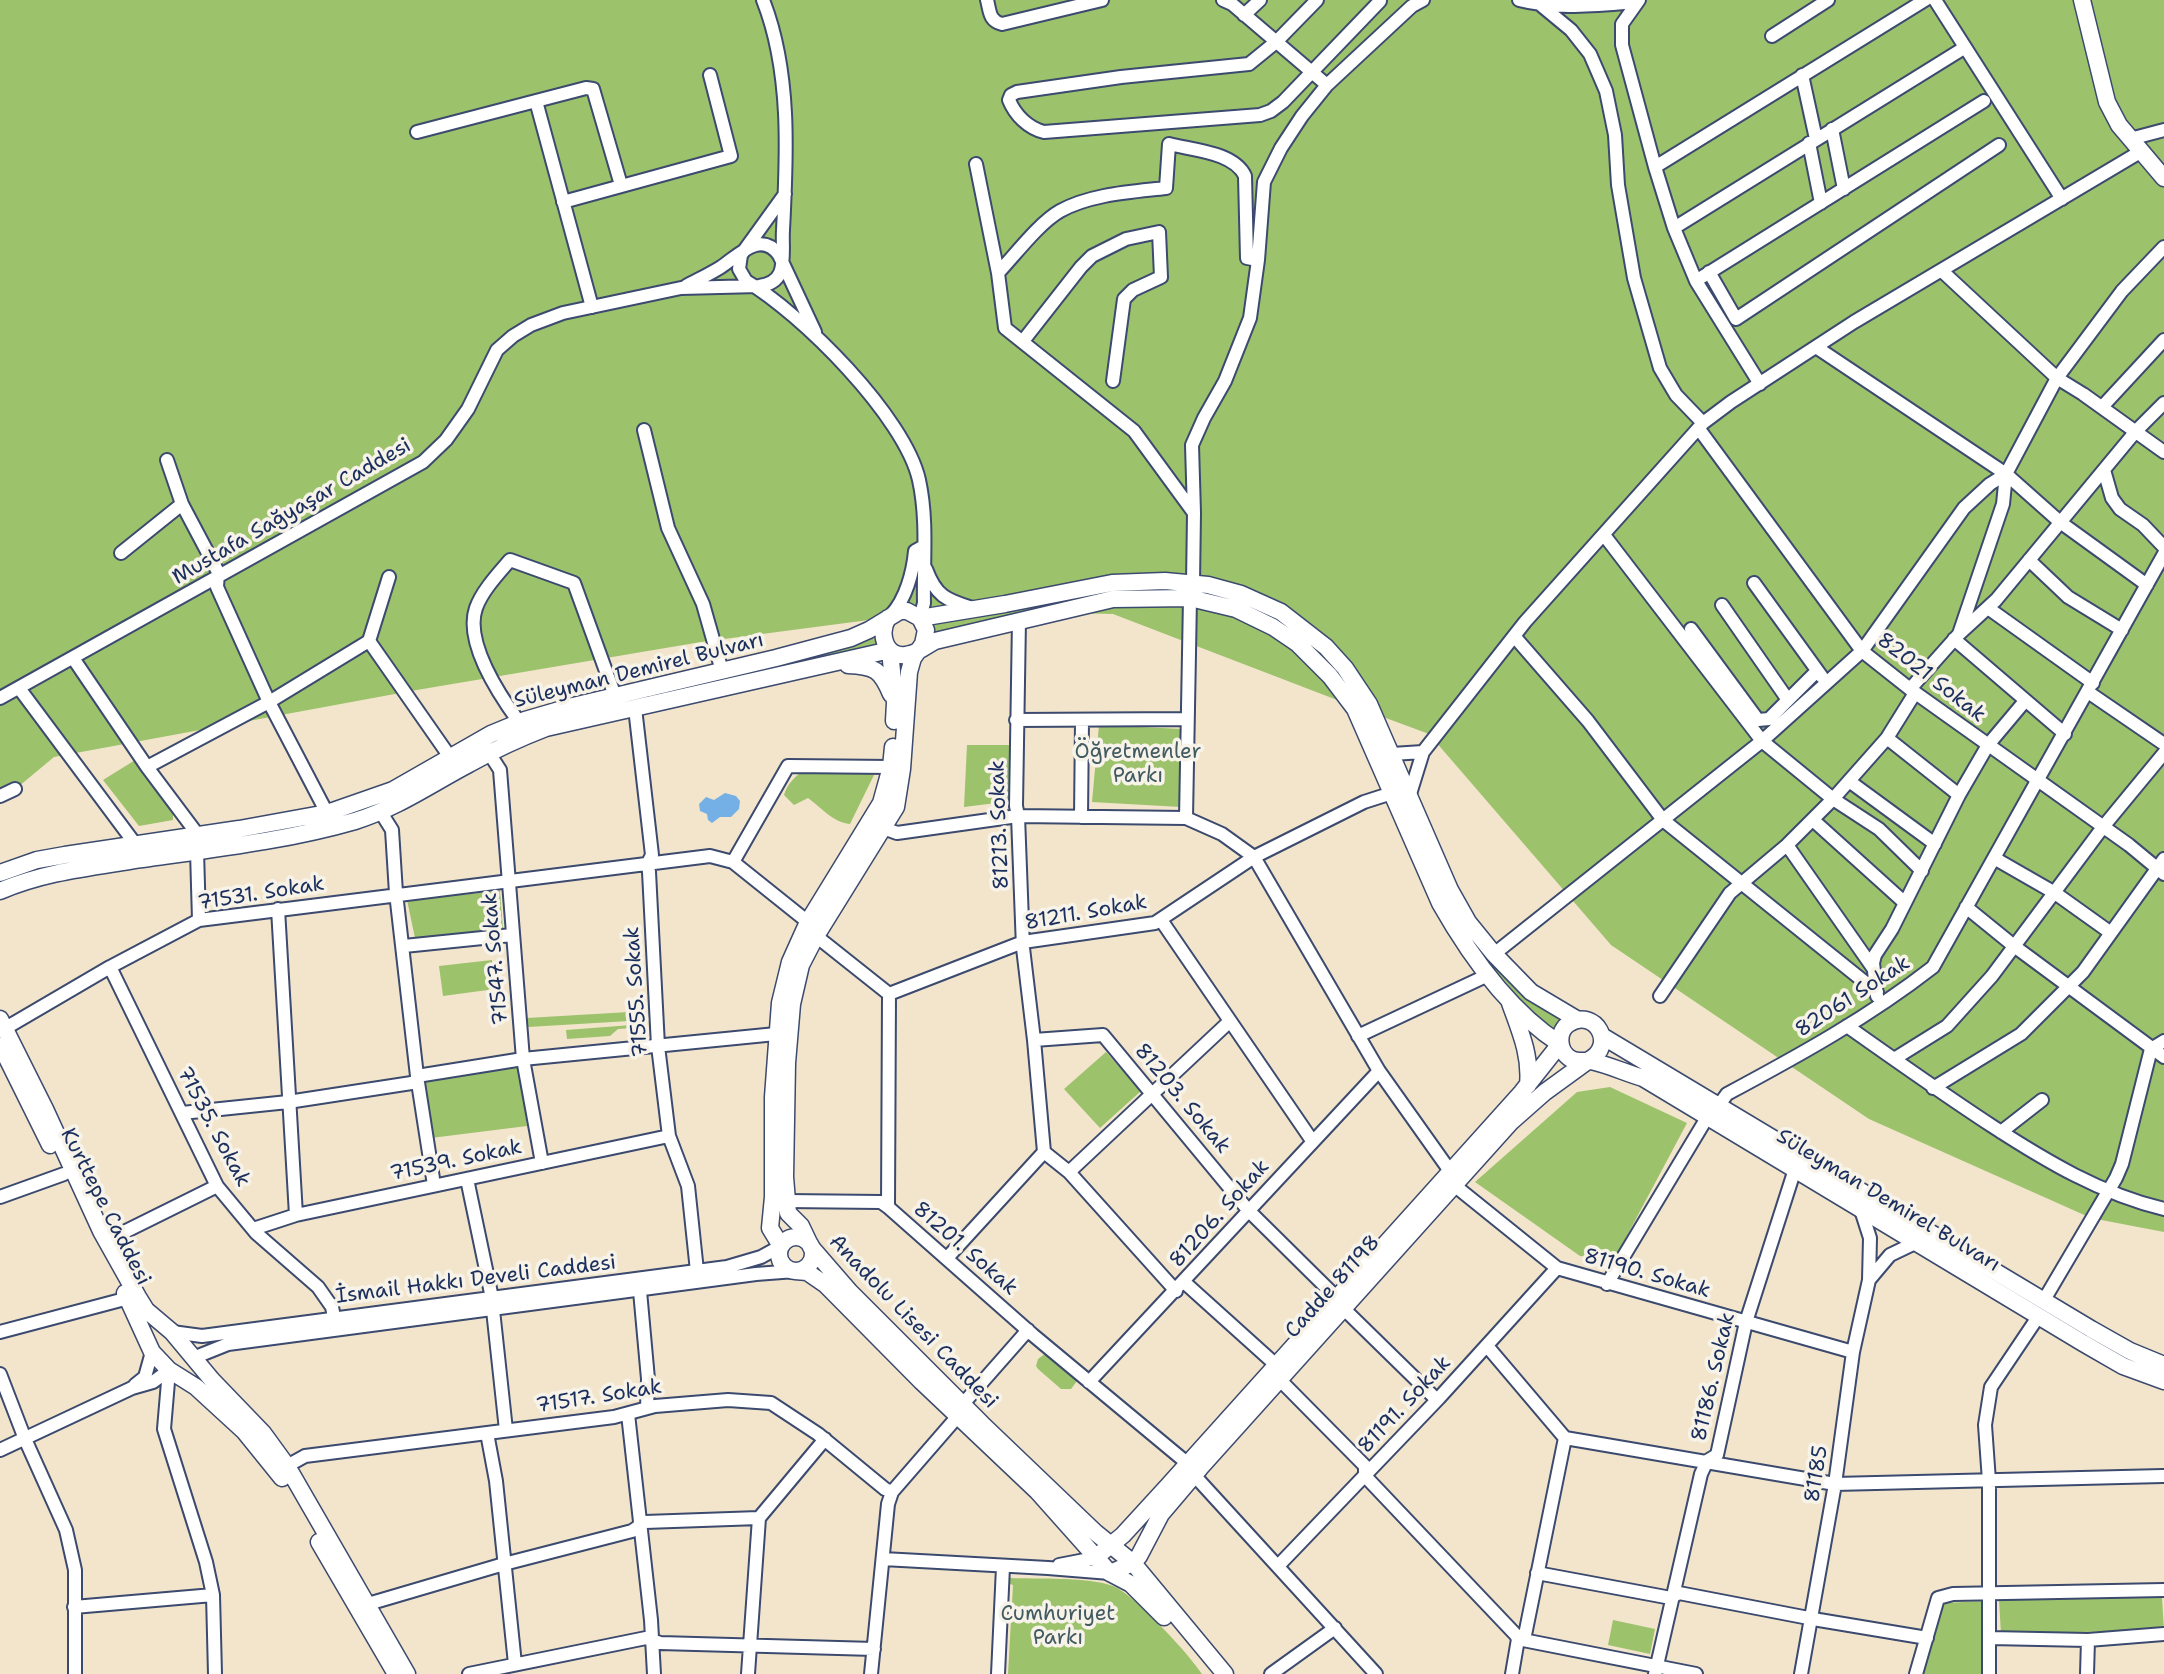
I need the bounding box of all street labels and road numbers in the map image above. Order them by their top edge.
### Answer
street label: Mustafa Sağyaşar Caddesi [168,433,416,591]
street label: Süleyman Demirel Bulvarı [511,628,767,714]
street label: 82021 Sokak [1872,628,1990,728]
street label: 81213. Sokak [985,760,1015,890]
street label: 71531. Sokak [196,872,326,916]
street label: 81211. Sokak [1023,890,1149,936]
street label: 71547. Sokak [478,892,514,1026]
street label: 71555. Sokak [620,926,654,1058]
street label: 82061 Sokak [1791,951,1915,1043]
street label: 81203. Sokak [1129,1039,1235,1159]
street label: 71535. Sokak [171,1062,255,1192]
street label: Kurttepe Caddesi [55,1124,155,1290]
street label: Süleyman Demirel Bulvarı [1771,1124,2005,1278]
street label: 71539. Sokak [388,1135,524,1187]
street label: 81206. Sokak [1165,1155,1275,1273]
street label: 81201. Sokak [908,1197,1022,1301]
street label: Anadolu Lisesi Caddesi [823,1230,1003,1414]
street label: Cadde 81198 [1280,1230,1386,1344]
street label: 81190. Sokak [1581,1244,1713,1304]
street label: İsmail Hakkı Develi Caddesi [334,1250,618,1310]
street label: 81186. Sokak [1687,1310,1741,1444]
street label: 81191. Sokak [1353,1351,1457,1459]
street label: 71517. Sokak [534,1375,664,1419]
street label: 81185 [1800,1444,1834,1504]

